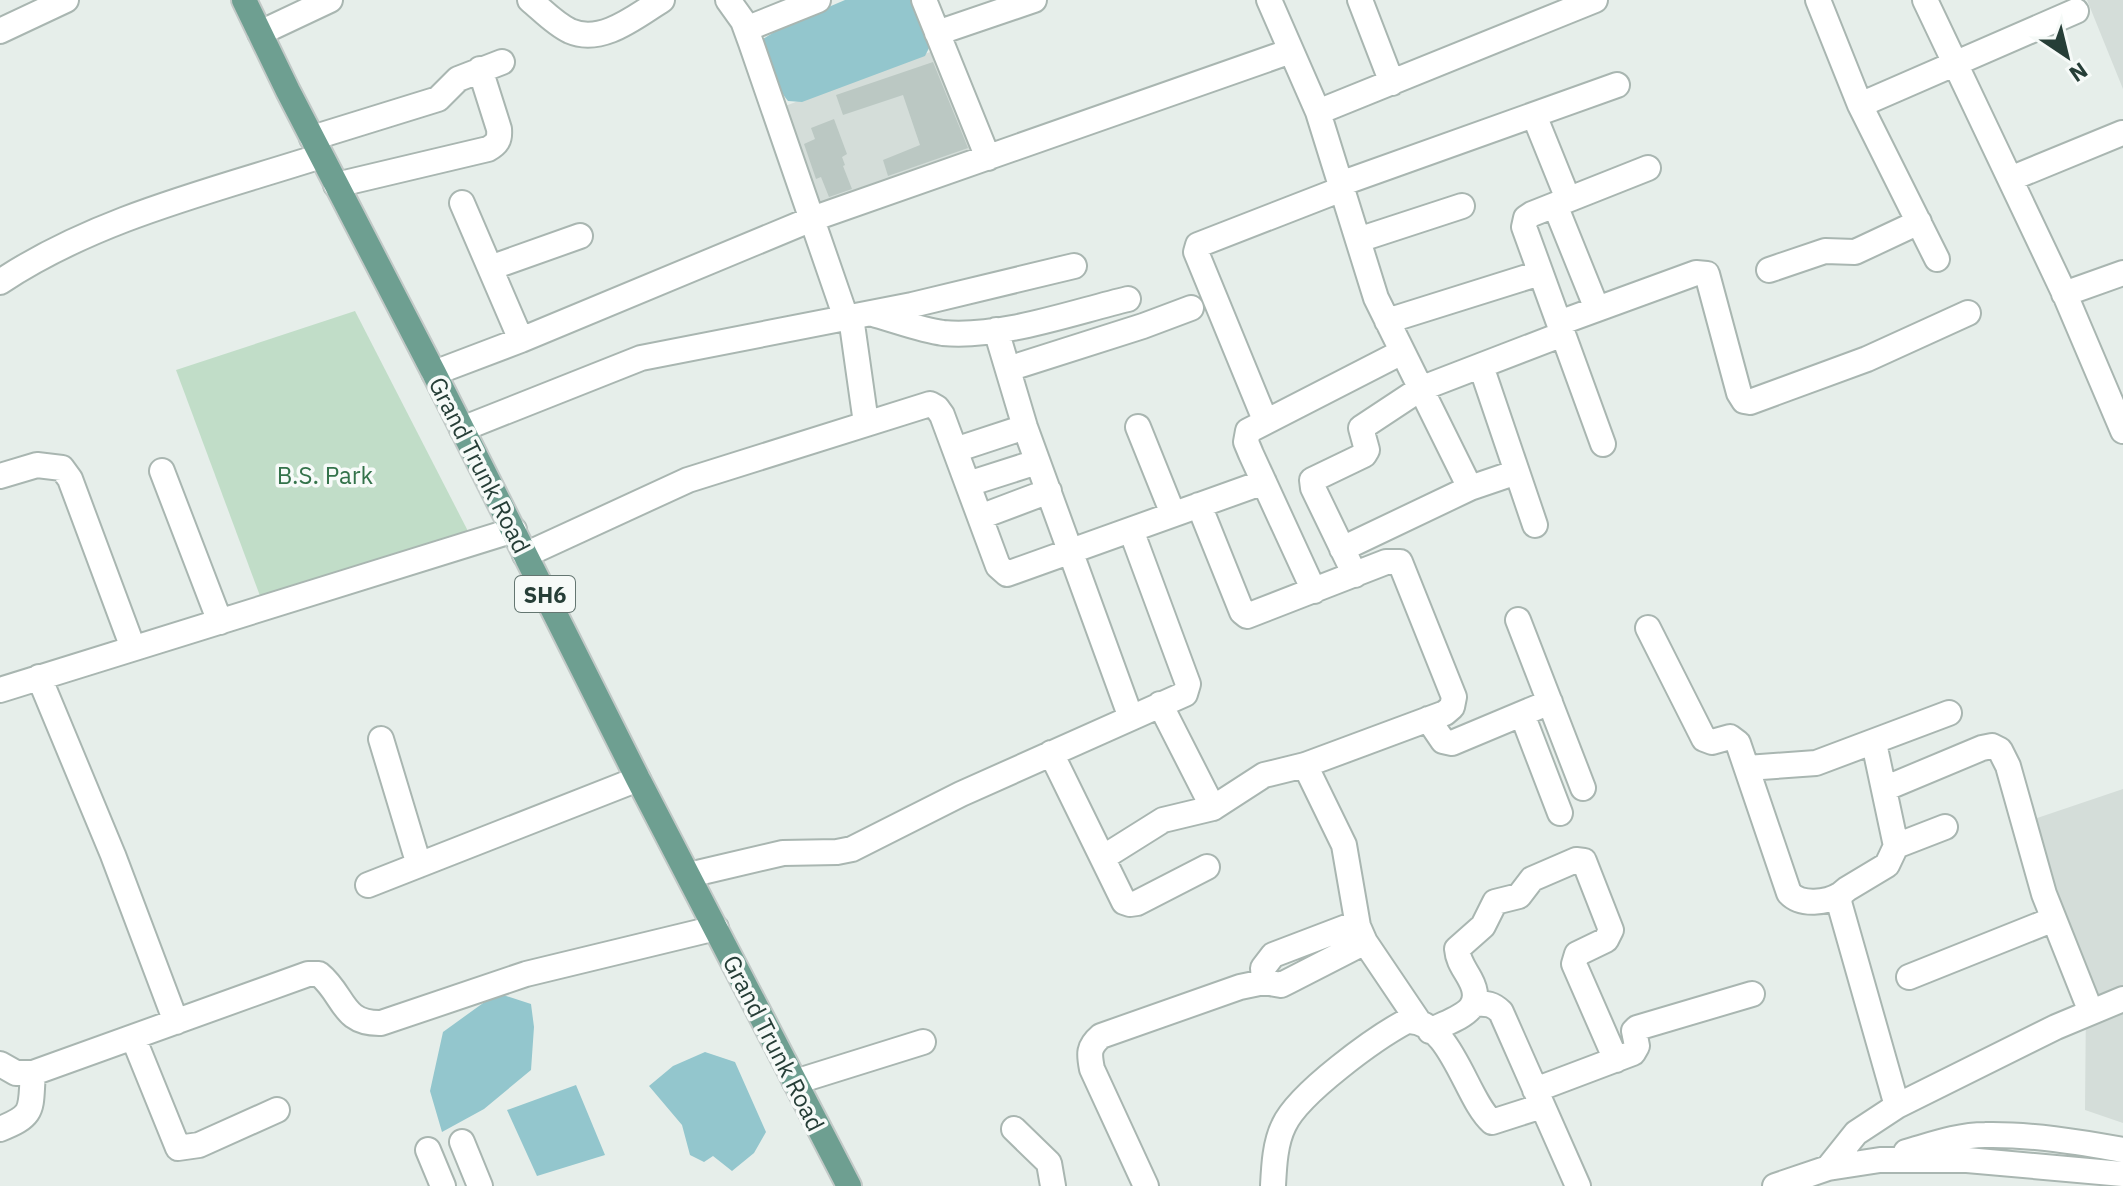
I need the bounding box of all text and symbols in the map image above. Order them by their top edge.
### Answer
north arrow [2027,16,2107,96]
text: N [2064,56,2094,89]
street label: Grand Trunk Road [422,371,538,559]
park label: B.S. Park [277,459,374,491]
road number: SH6 [515,576,575,612]
street label: Grand Trunk Road [716,949,832,1137]

